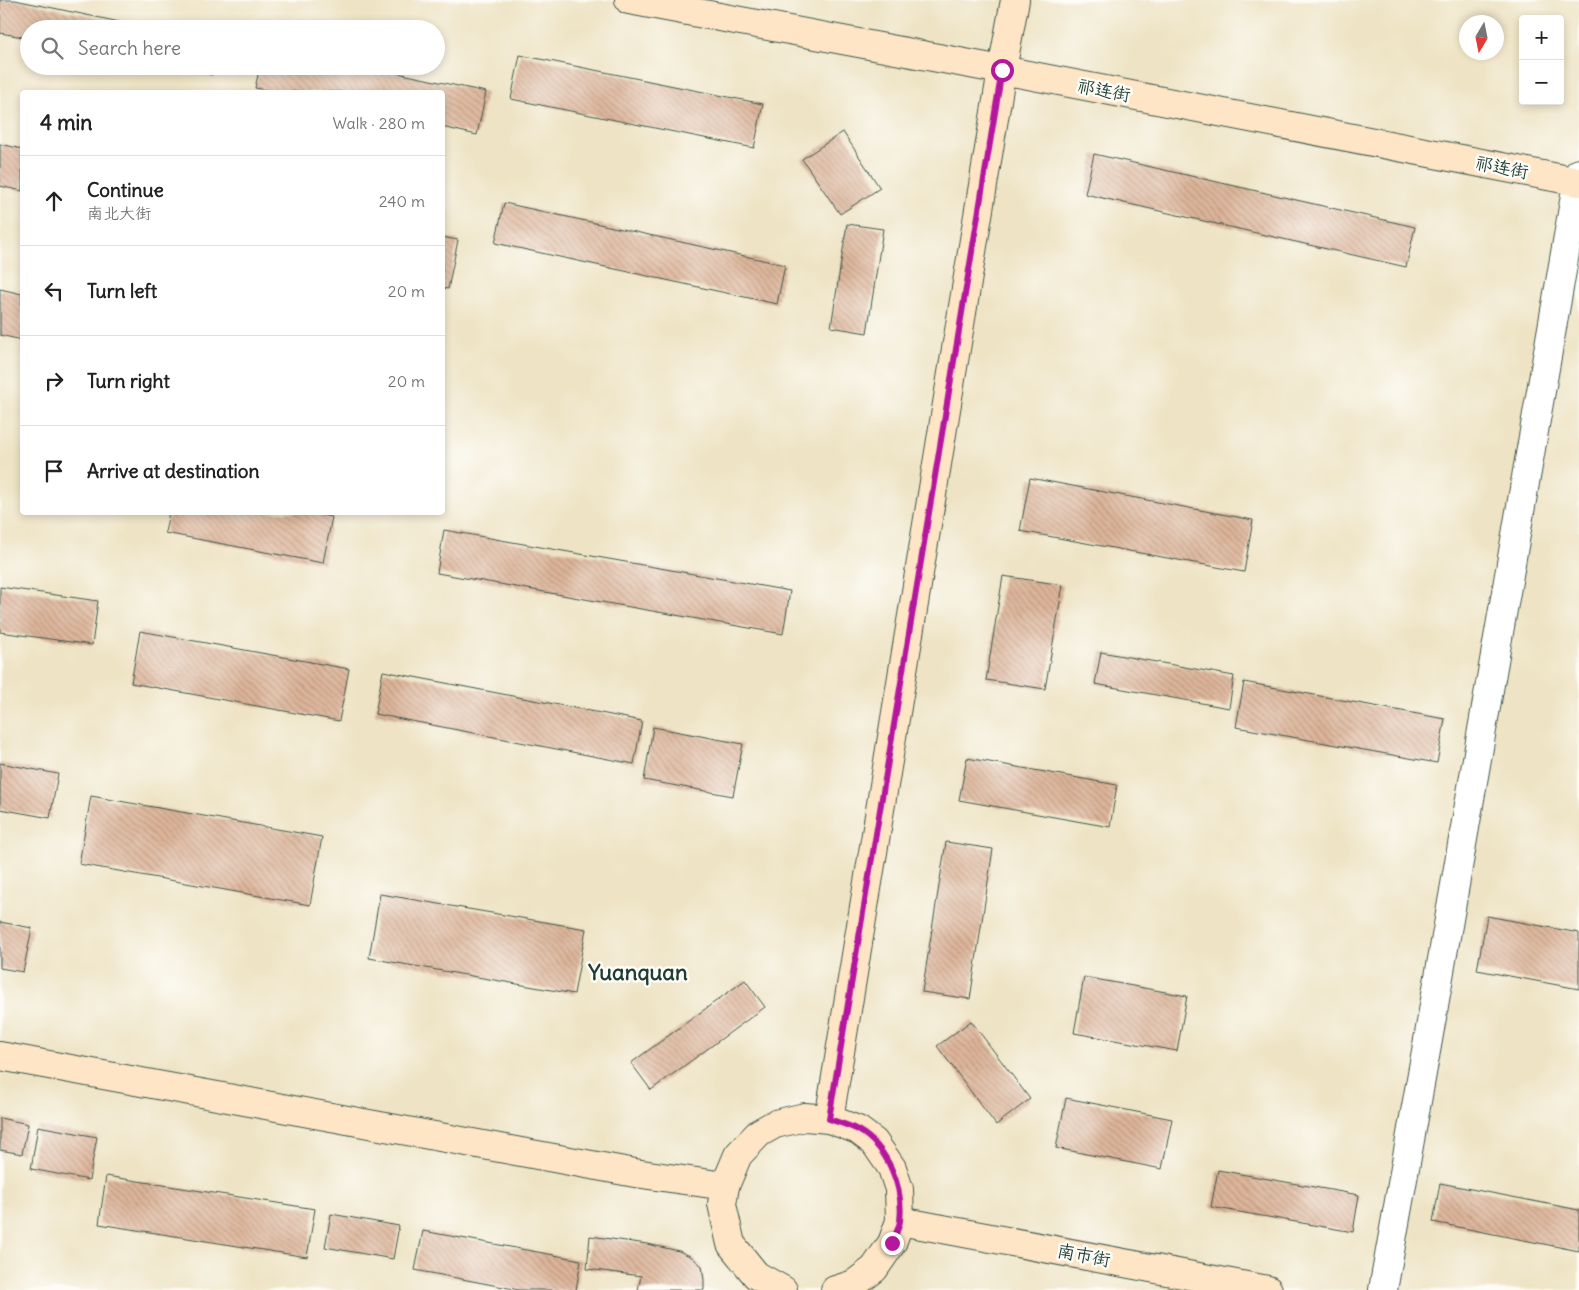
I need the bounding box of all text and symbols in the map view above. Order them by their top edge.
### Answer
north arrow [1459,15,1504,60]
map controls [1519,15,1564,105]
button: + [1519,15,1564,60]
search box [20,20,445,75]
icon: search [38,34,66,62]
text: Search here [78,36,181,60]
route start [991,59,1014,82]
button: − [1519,60,1564,105]
street label: 祁连街 [1075,74,1133,106]
text: 4 min [40,109,92,136]
text: Walk · 280 m [333,113,425,133]
street label: 祁连街 [1473,151,1531,183]
text: Continue [87,178,164,202]
icon: ahead [40,187,68,215]
text: 240 m [379,191,425,211]
text: 南北大街 [87,203,151,223]
icon: left [40,277,68,305]
text: Turn left [87,279,157,303]
text: 20 m [388,281,425,301]
icon: right [40,367,68,395]
text: Turn right [87,369,170,393]
text: 20 m [388,371,425,391]
icon: arrive [40,457,68,485]
text: Arrive at destination [87,459,260,483]
district label: Yuanquan [587,958,688,986]
route end [881,1232,904,1255]
street label: 南市街 [1055,1239,1113,1271]

